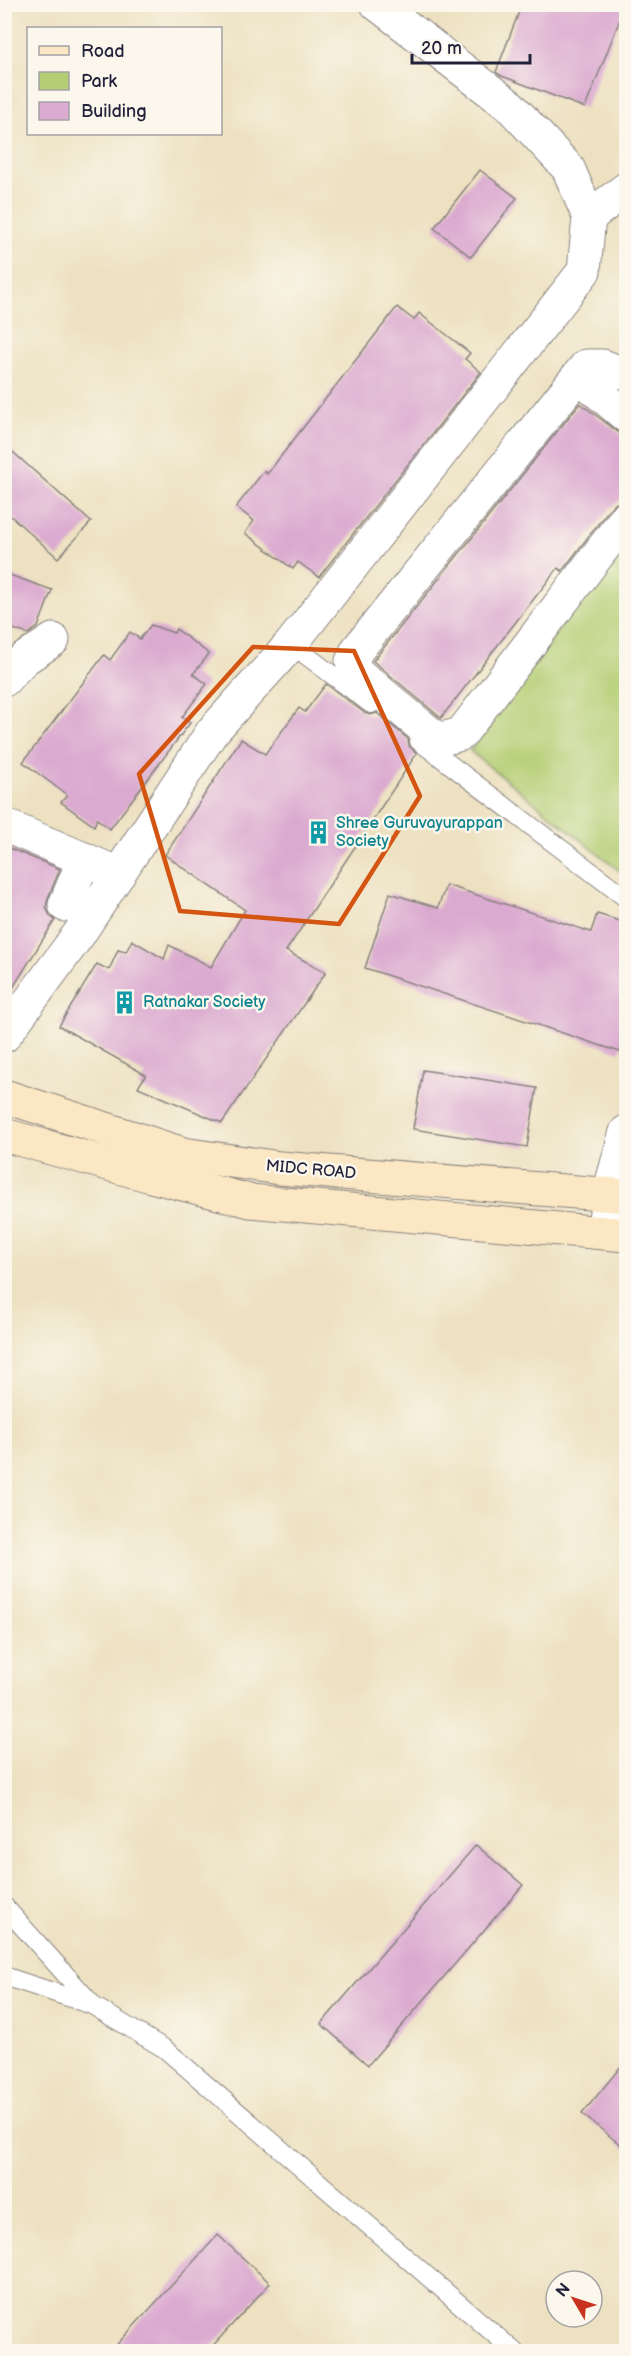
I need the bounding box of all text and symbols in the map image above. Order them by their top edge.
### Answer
legend [27,27,222,135]
scale bar [412,27,530,65]
text: 20 m [421,38,462,59]
text: Road [81,41,125,62]
text: Park [81,71,117,92]
text: Building [81,101,147,122]
place label: Shree Guruvayurappan Society [336,814,503,851]
building icon: Shree Guruvayurappan Society [305,819,331,845]
building icon: Ratnakar Society [112,989,138,1015]
place label: Ratnakar Society [143,993,266,1012]
street label: MIDC ROAD [265,1157,357,1183]
north arrow [544,2269,604,2329]
text: N [552,2280,575,2301]

